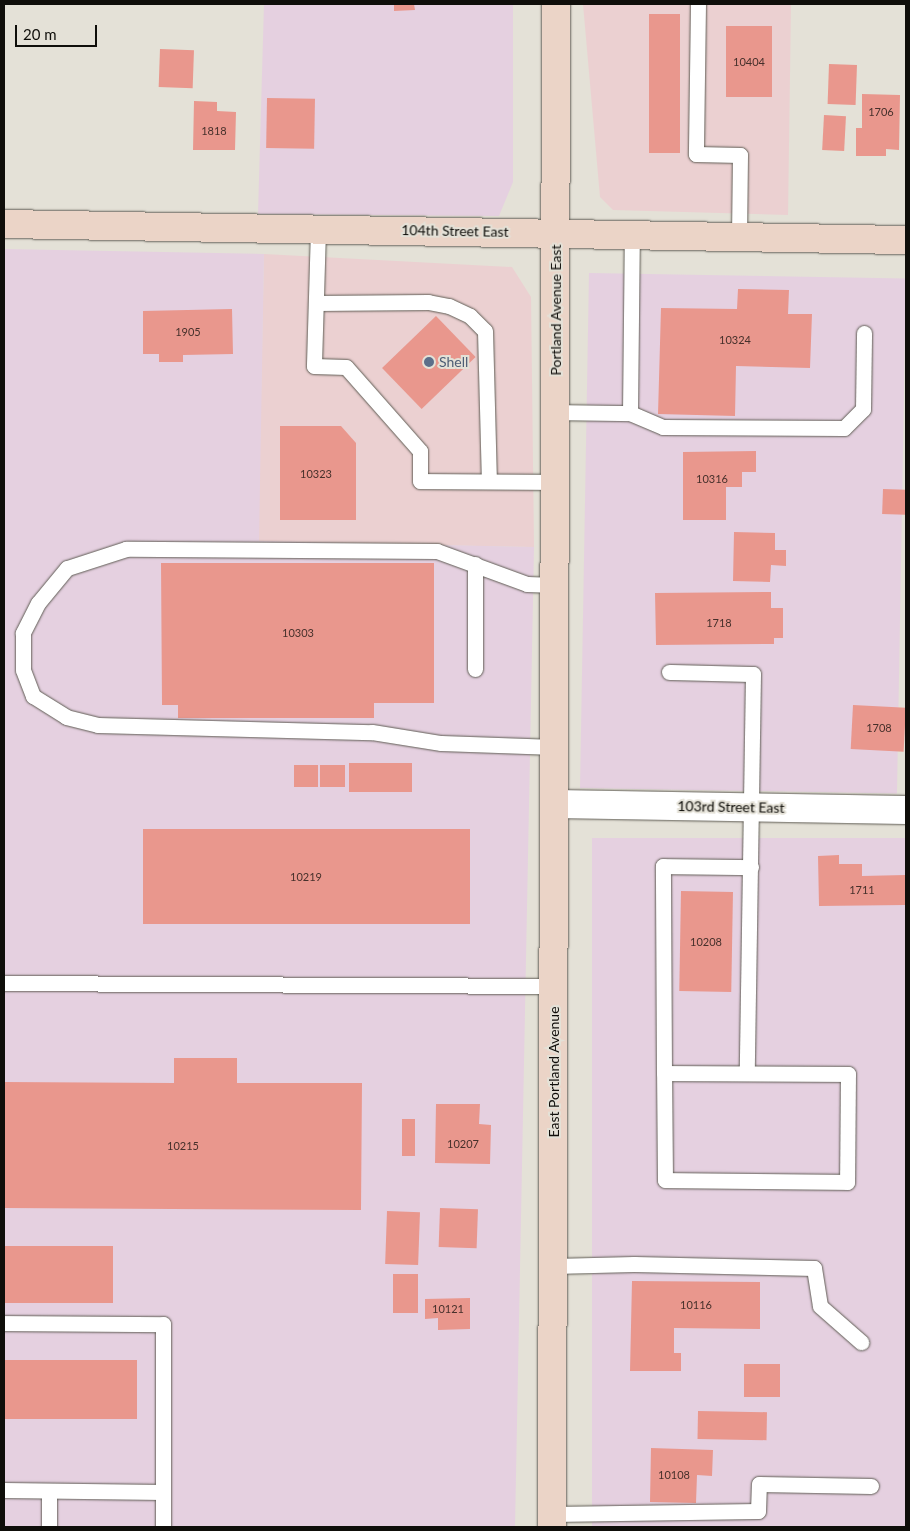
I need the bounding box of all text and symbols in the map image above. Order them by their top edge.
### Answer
scale bar [18,15,100,47]
text: 20 m [23,25,57,43]
house number: 10404 [733,55,765,69]
house number: 1706 [868,105,894,119]
house number: 1818 [201,124,227,138]
street label: 104th Street East [401,222,509,240]
street label: Portland Avenue East [548,244,564,376]
house number: 1905 [175,325,201,339]
house number: 10324 [719,333,751,347]
place label: Shell [439,354,468,370]
marker: Shell [423,356,435,368]
house number: 10323 [300,467,332,481]
house number: 10316 [696,472,728,486]
house number: 1718 [706,616,732,630]
house number: 10303 [282,626,314,640]
house number: 1708 [866,721,892,735]
street label: 103rd Street East [677,798,785,816]
house number: 10219 [290,870,322,884]
house number: 1711 [849,883,875,897]
house number: 10208 [690,935,722,949]
street label: East Portland Avenue [546,1006,562,1138]
house number: 10207 [447,1137,479,1151]
house number: 10215 [167,1139,199,1153]
house number: 10116 [680,1298,712,1312]
house number: 10121 [432,1302,464,1316]
house number: 10108 [658,1468,690,1482]

